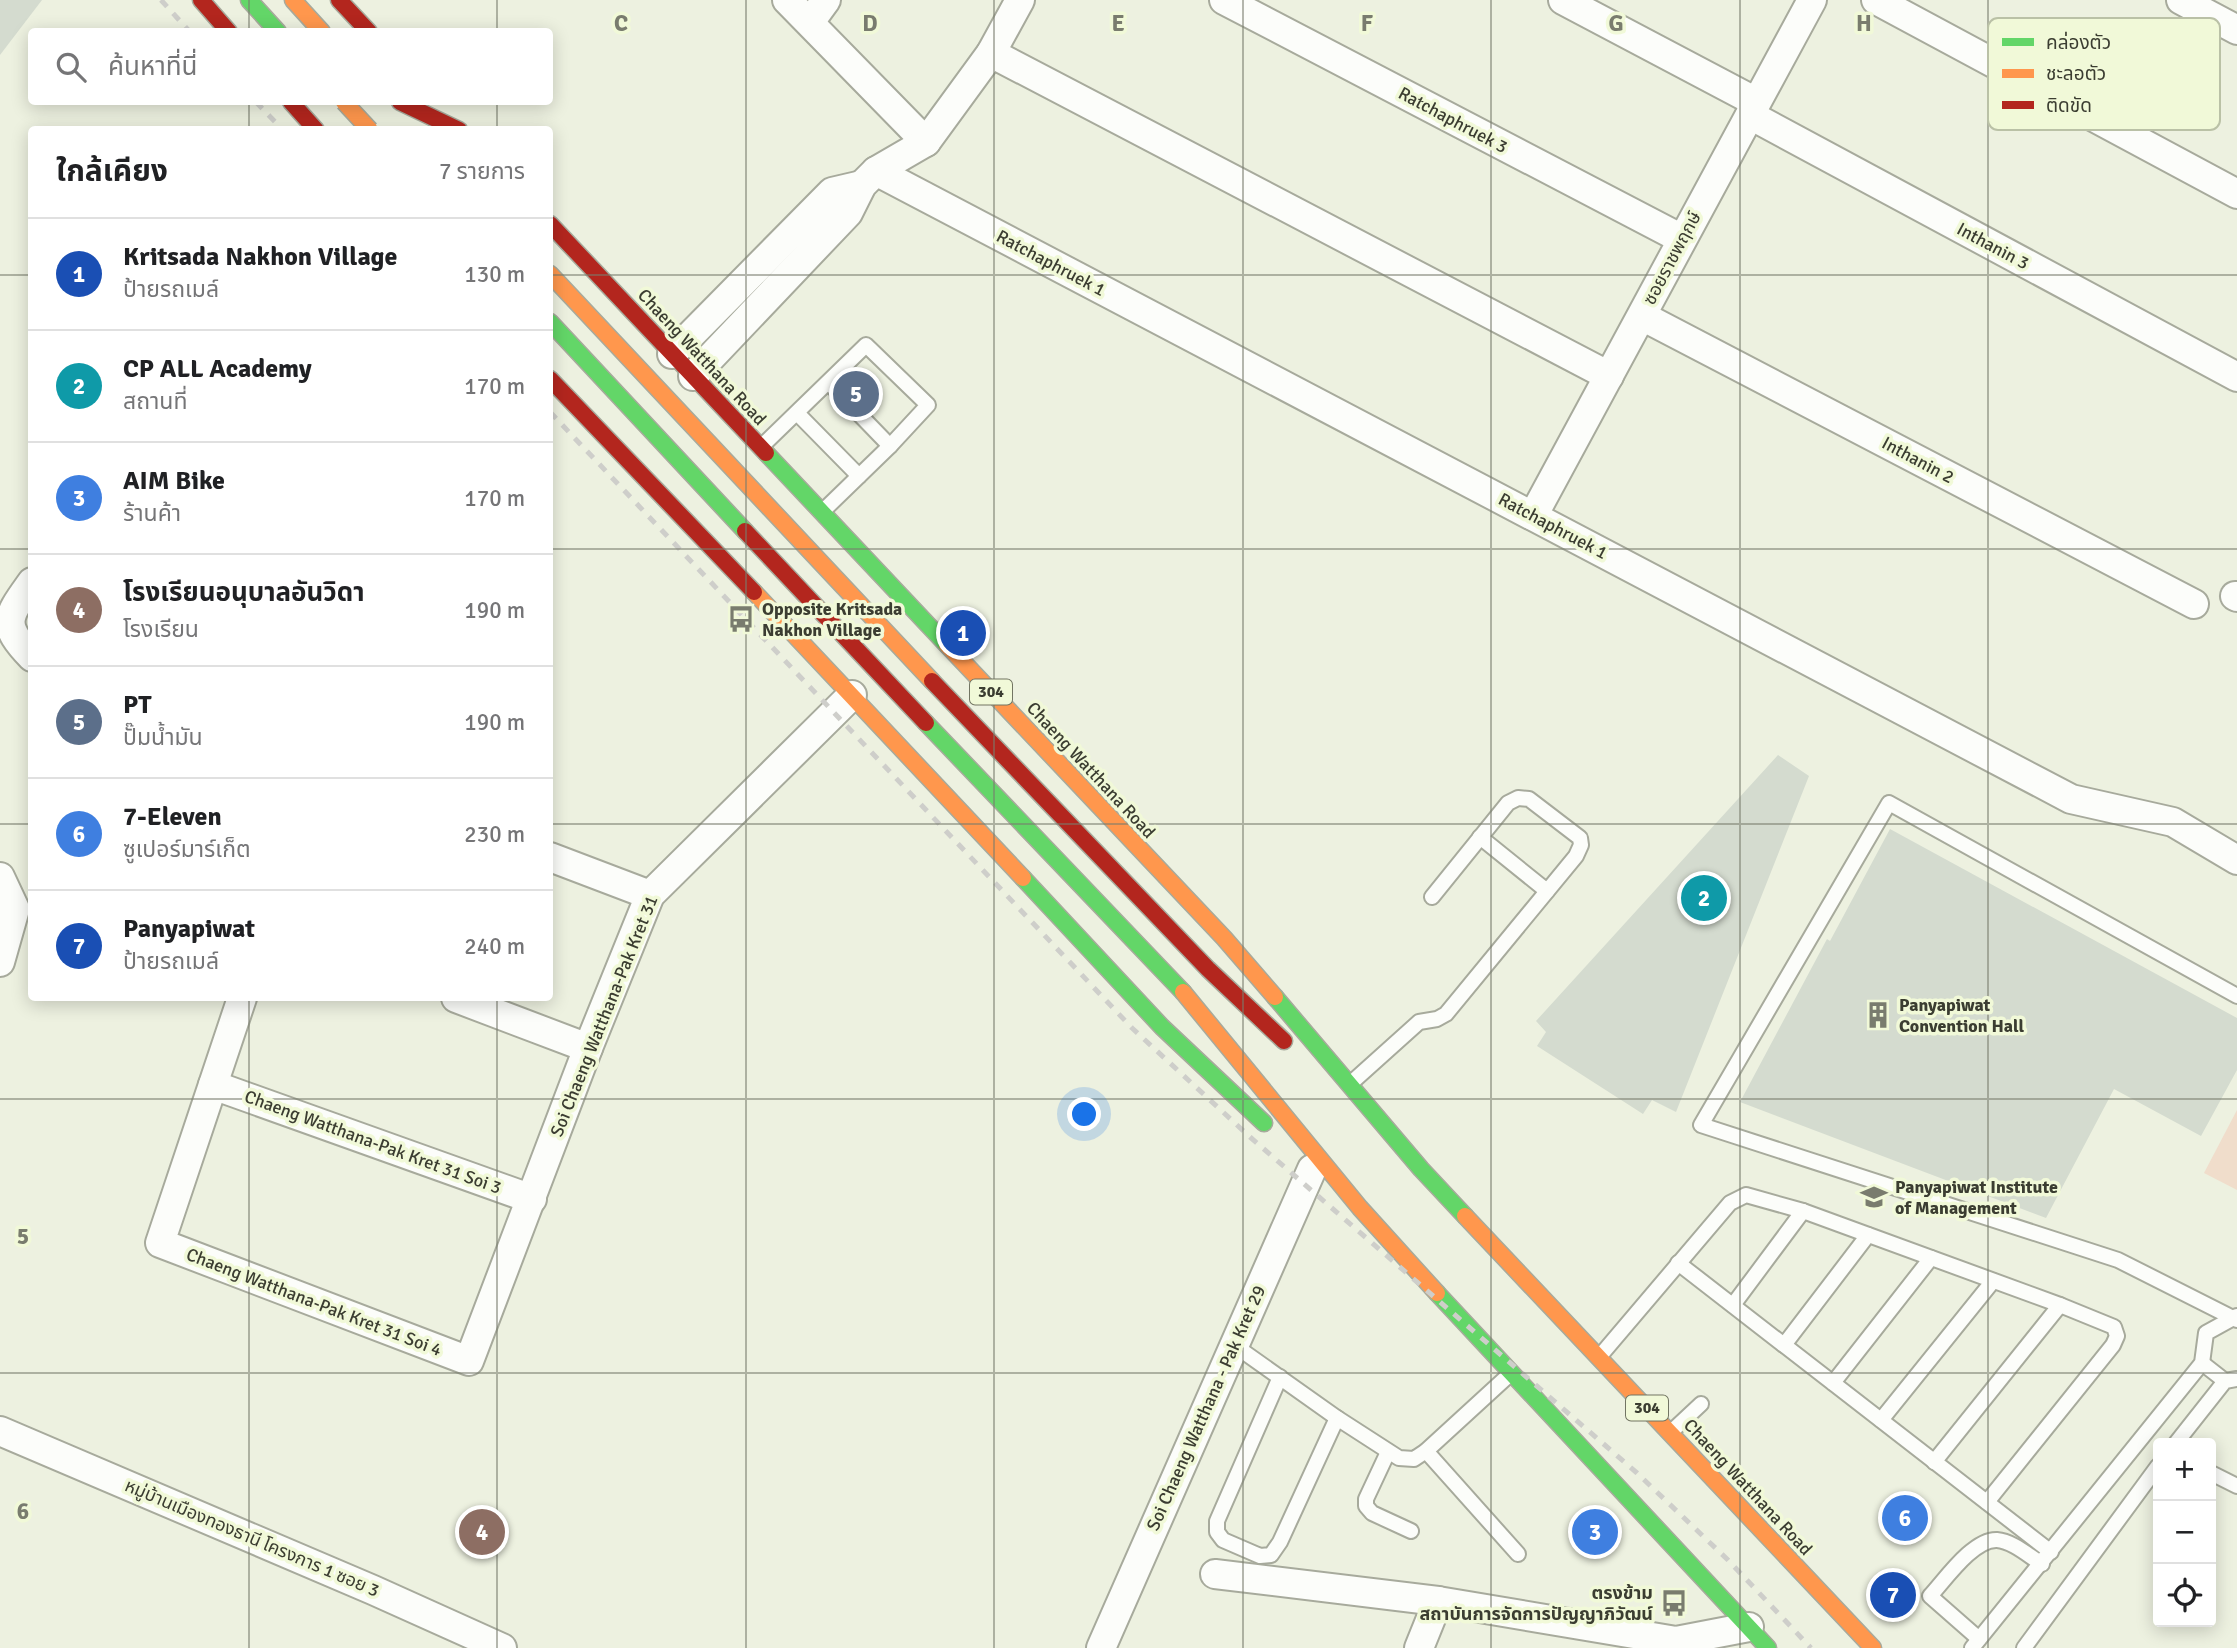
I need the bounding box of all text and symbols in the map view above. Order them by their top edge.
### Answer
text: C [614,9,628,38]
text: D [862,9,878,38]
text: E [1111,9,1125,38]
text: F [1361,9,1373,38]
text: G [1608,9,1624,38]
text: H [1856,9,1872,38]
legend [1988,18,2220,130]
search box [28,28,553,105]
text: คล่องตัว [2046,31,2111,55]
icon: search [52,48,90,86]
text: ค้นหาที่นี่ [108,51,198,83]
text: ชะลอตัว [2046,62,2106,86]
street label: Ratchaphruek 3 [1395,82,1511,158]
text: ติดขัด [2046,94,2092,118]
text: ใกล้เคียง [56,153,168,190]
text: 7 รายการ [439,157,525,186]
street label: ซอยราชพฤกษ์ [1638,207,1706,309]
street label: Inthanin 3 [1953,218,2033,274]
street label: Ratchaphruek 1 [993,225,1109,301]
text: Kritsada Nakhon Village [123,241,397,273]
text: 1 [73,260,85,289]
text: 130 m [464,260,525,289]
text: ป้ายรถเมล์ [123,275,219,304]
street label: Chaeng Watthana Road [633,284,771,430]
text: CP ALL Academy [123,353,312,385]
pin: 5 [833,368,879,420]
text: 2 [73,372,85,401]
text: 170 m [464,372,525,401]
text: สถานที่ [123,387,187,416]
street label: Inthanin 2 [1878,432,1958,488]
text: AIM Bike [123,465,225,497]
text: 3 [73,484,85,513]
text: 170 m [464,484,525,513]
street label: Ratchaphruek 1 [1495,488,1611,564]
text: ร้านค้า [123,499,181,528]
text: โรงเรียนอนุบาลอันวิดา [123,577,364,609]
text: 4 [73,596,85,625]
text: 190 m [464,596,525,625]
place label: Opposite Kritsada Nakhon Village [762,598,902,641]
bus stop icon: Opposite Kritsada Nakhon Village [726,604,756,634]
pin: 1 [940,607,986,659]
text: โรงเรียน [123,615,199,644]
road number: 304 [970,680,1012,705]
text: PT [123,689,152,721]
street label: Chaeng Watthana Road [1022,697,1160,843]
text: 5 [73,708,85,737]
text: 190 m [464,708,525,737]
text: ปั๊มน้ำมัน [123,723,203,752]
text: 7-Eleven [123,801,222,833]
text: 6 [73,820,85,849]
text: 230 m [464,820,525,849]
text: ซูเปอร์มาร์เก็ต [123,835,251,864]
pin: 2 [1681,872,1727,924]
street label: Soi Chaeng Watthana-Pak Kret 31 [545,892,663,1140]
text: Panyapiwat [123,913,255,945]
text: 7 [73,932,85,961]
text: 240 m [464,932,525,961]
text: ป้ายรถเมล์ [123,947,219,976]
place label: Panyapiwat Convention Hall [1899,994,2025,1037]
building icon: Panyapiwat Convention Hall [1863,1000,1893,1030]
street label: Chaeng Watthana-Pak Kret 31 Soi 3 [241,1085,505,1199]
your location [1067,1097,1101,1131]
place label: Panyapiwat Institute of Management [1895,1176,2058,1219]
school or university icon: Panyapiwat Institute of Management [1859,1182,1889,1212]
text: 5 [17,1222,29,1251]
street label: Chaeng Watthana-Pak Kret 31 Soi 4 [183,1243,445,1361]
street label: Soi Chaeng Watthana - Pak Kret 29 [1142,1282,1270,1534]
road number: 304 [1626,1396,1668,1420]
street label: Chaeng Watthana Road [1679,1414,1817,1560]
map controls [2153,1438,2216,1627]
button: + [2153,1438,2216,1501]
street label: หมู่บ้านเมืองทองธานี โครงการ 1 ซอย 3 [121,1474,383,1603]
pin: 6 [1882,1492,1928,1544]
text: 6 [17,1497,29,1526]
button: − [2153,1501,2216,1564]
pin: 4 [459,1506,505,1558]
pin: 3 [1572,1506,1618,1558]
button: locate [2153,1564,2216,1627]
pin: 7 [1870,1569,1916,1621]
place label: ตรงข้าม สถาบันการจัดการปัญญาภิวัฒน์ [1420,1582,1653,1625]
bus stop icon: ตรงข้าม สถาบันการจัดการปัญญาภิวัฒน์ [1659,1588,1689,1618]

